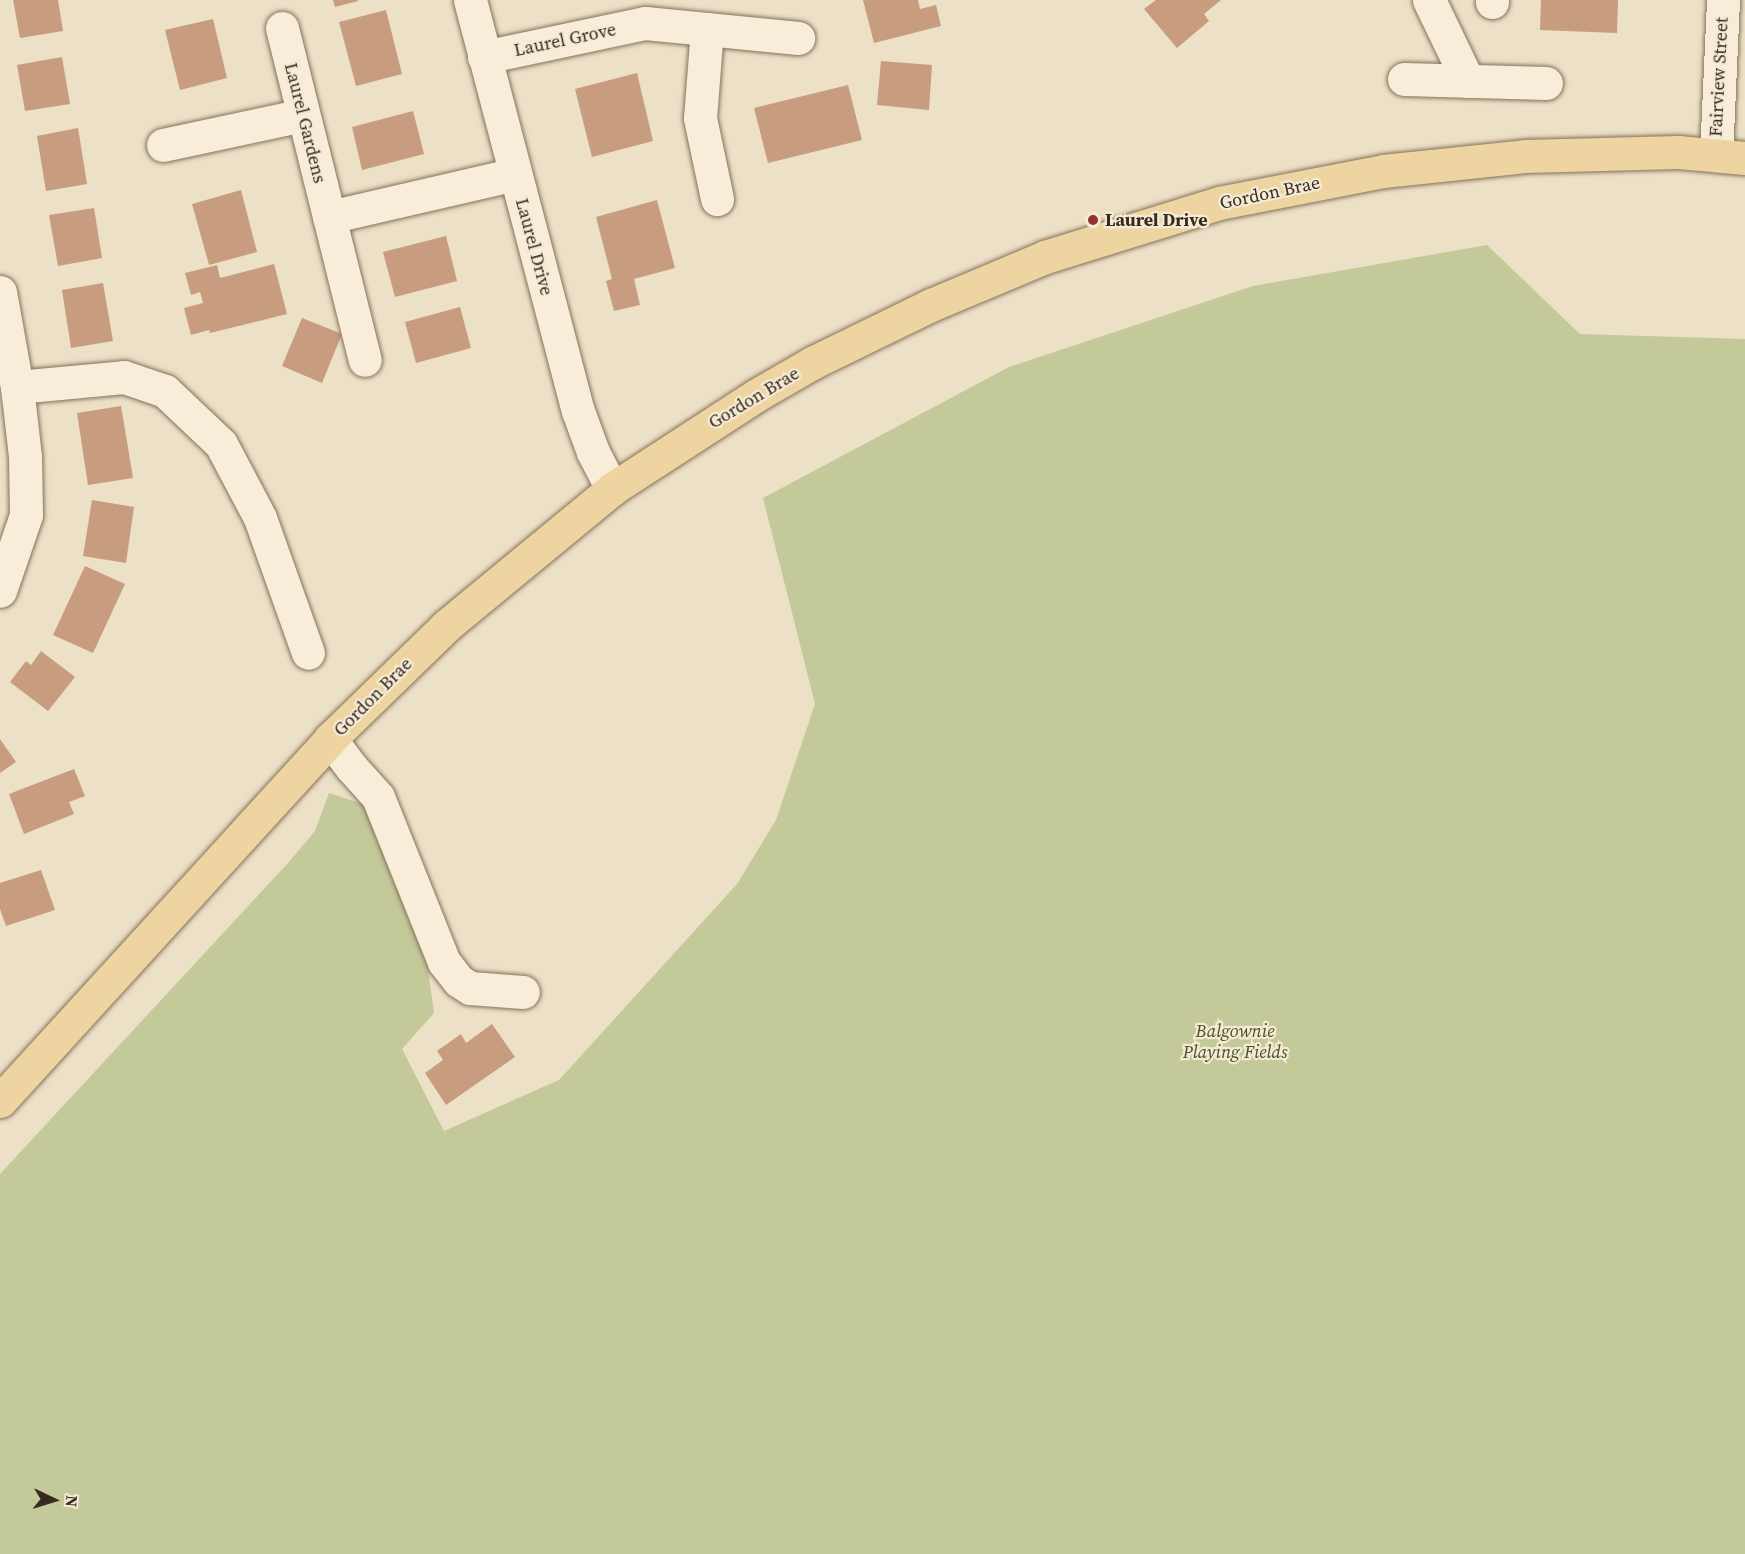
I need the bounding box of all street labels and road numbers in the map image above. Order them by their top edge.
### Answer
street label: Fairview Street [1705,17,1733,137]
street label: Laurel Grove [512,19,618,61]
street label: Laurel Gardens [280,61,330,185]
street label: Gordon Brae [1218,172,1322,214]
street label: Laurel Drive [511,196,557,298]
street label: Gordon Brae [705,363,803,433]
street label: Gordon Brae [329,653,417,741]

